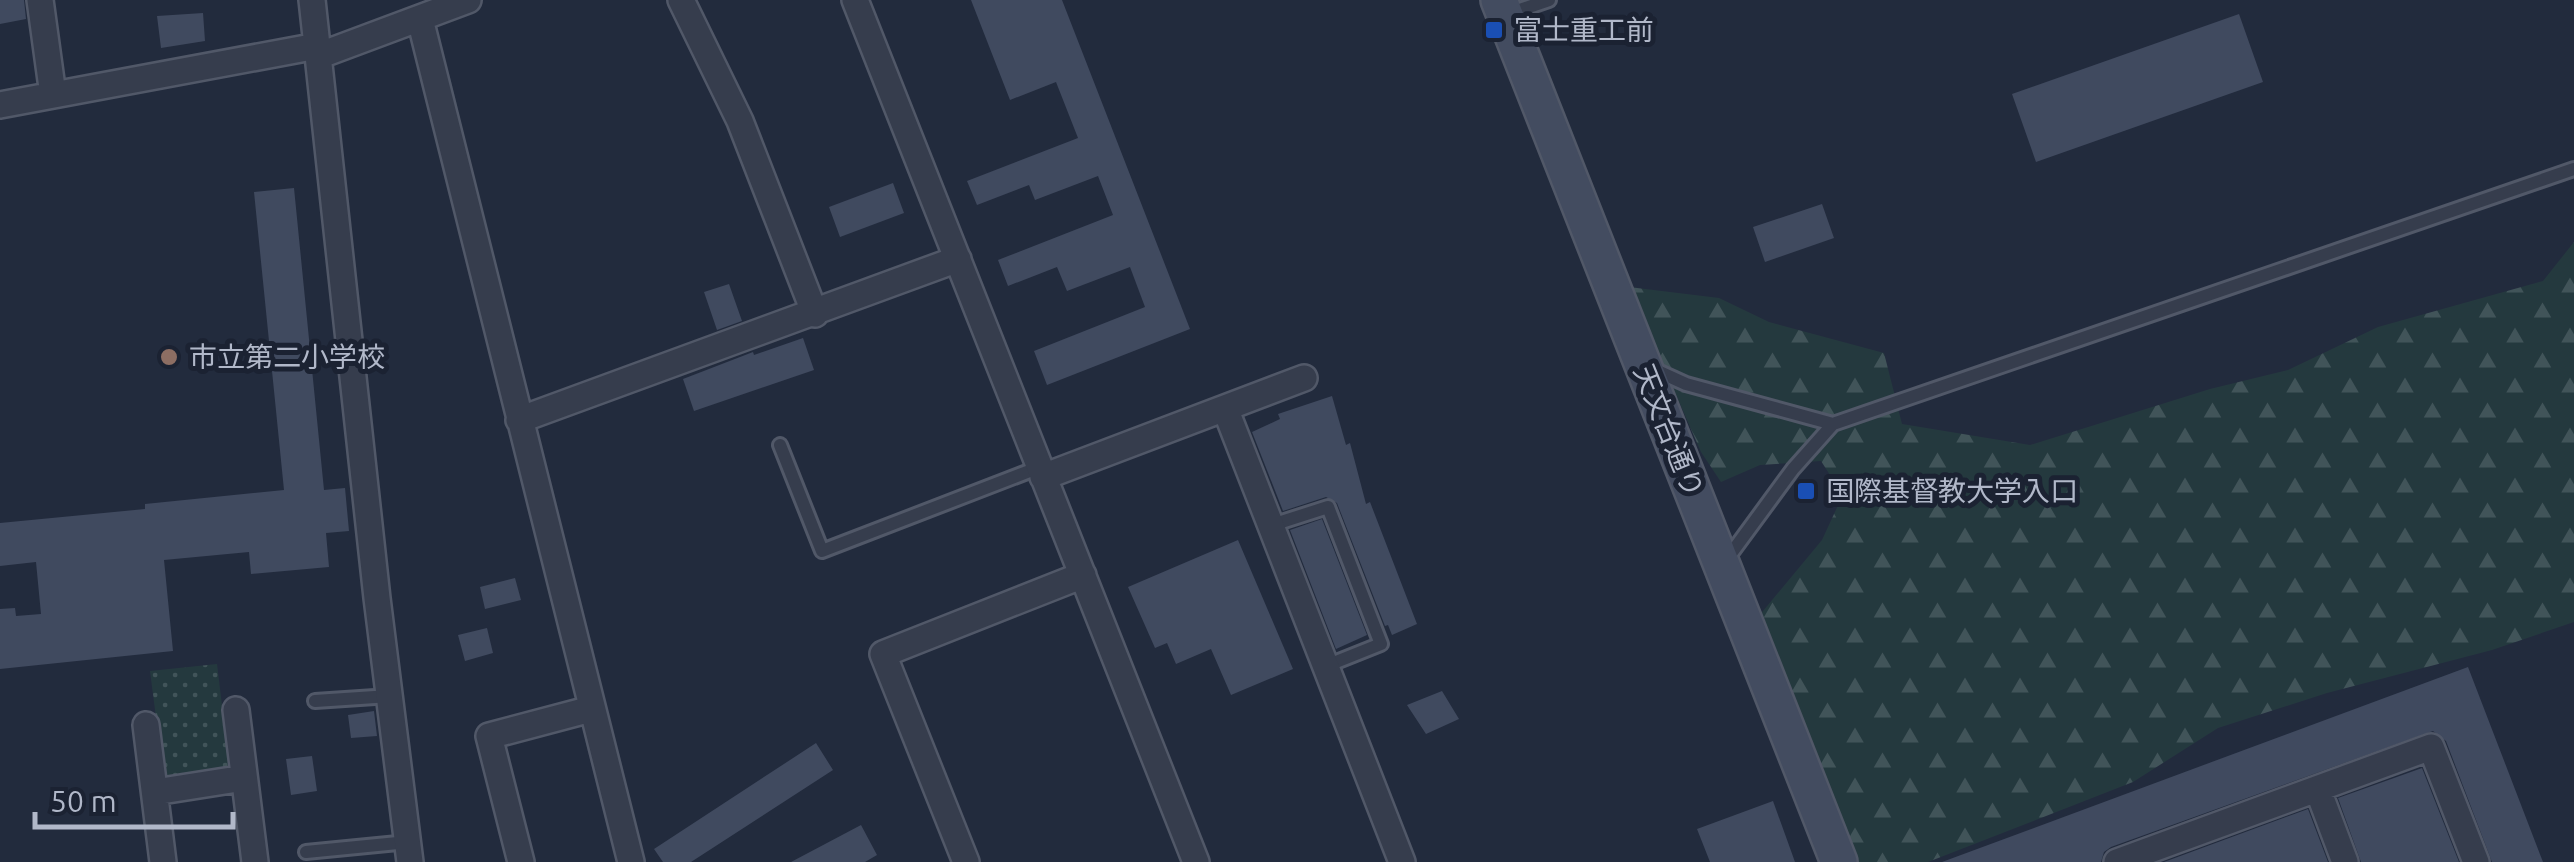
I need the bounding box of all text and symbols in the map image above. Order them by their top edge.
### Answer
place label: 富士重工前 [1514,14,1654,45]
marker: 富士重工前 [1483,19,1505,41]
place label: 市立第二小学校 [189,341,385,372]
marker: 市立第二小学校 [158,346,180,368]
street label: 天文台通り [1629,360,1710,502]
place label: 国際基督教大学入口 [1826,475,2078,506]
marker: 国際基督教大学入口 [1795,480,1817,502]
scale bar [35,767,232,829]
text: 50 m [50,784,117,818]

